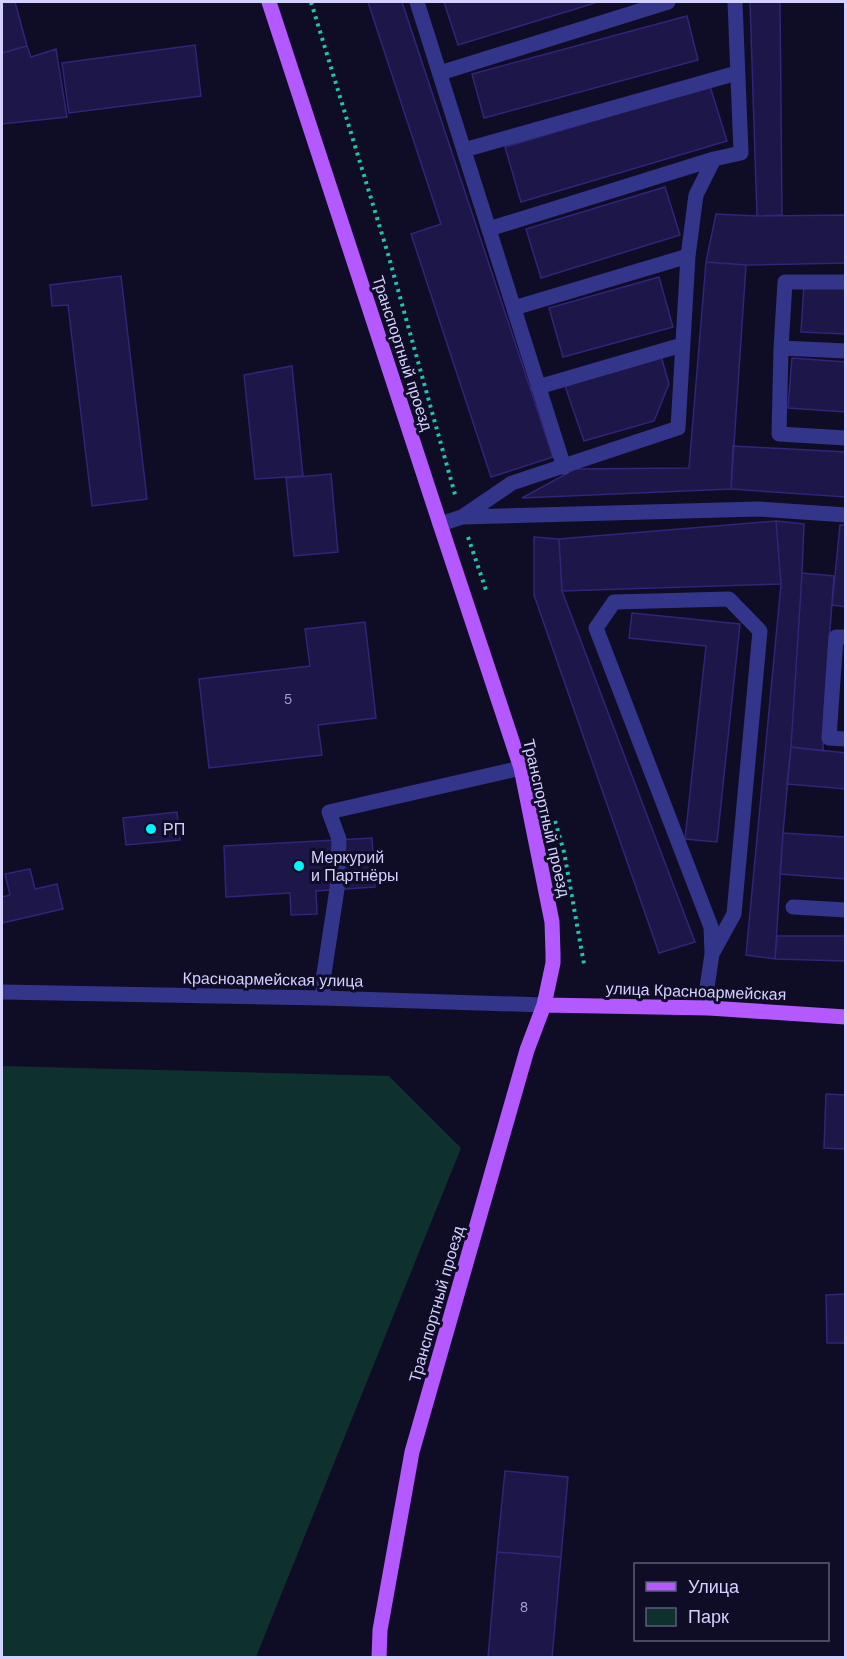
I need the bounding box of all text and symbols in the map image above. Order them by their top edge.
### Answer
street label: Транспортный проезд [368,273,438,434]
house number: 5 [284,690,292,708]
street label: Транспортный проезд [518,737,575,900]
place label: РП [163,819,185,840]
marker: РП [144,822,158,836]
place label: Меркурий и Партнёры [311,847,399,886]
marker: Меркурий и Партнёры [292,859,306,873]
street label: Красноармейская улица [183,967,364,992]
street label: улица Красноармейская [605,978,787,1005]
street label: Транспортный проезд [404,1223,469,1385]
legend [634,1563,829,1641]
text: Улица [688,1575,740,1599]
house number: 8 [520,1598,528,1616]
text: Парк [688,1605,729,1629]

